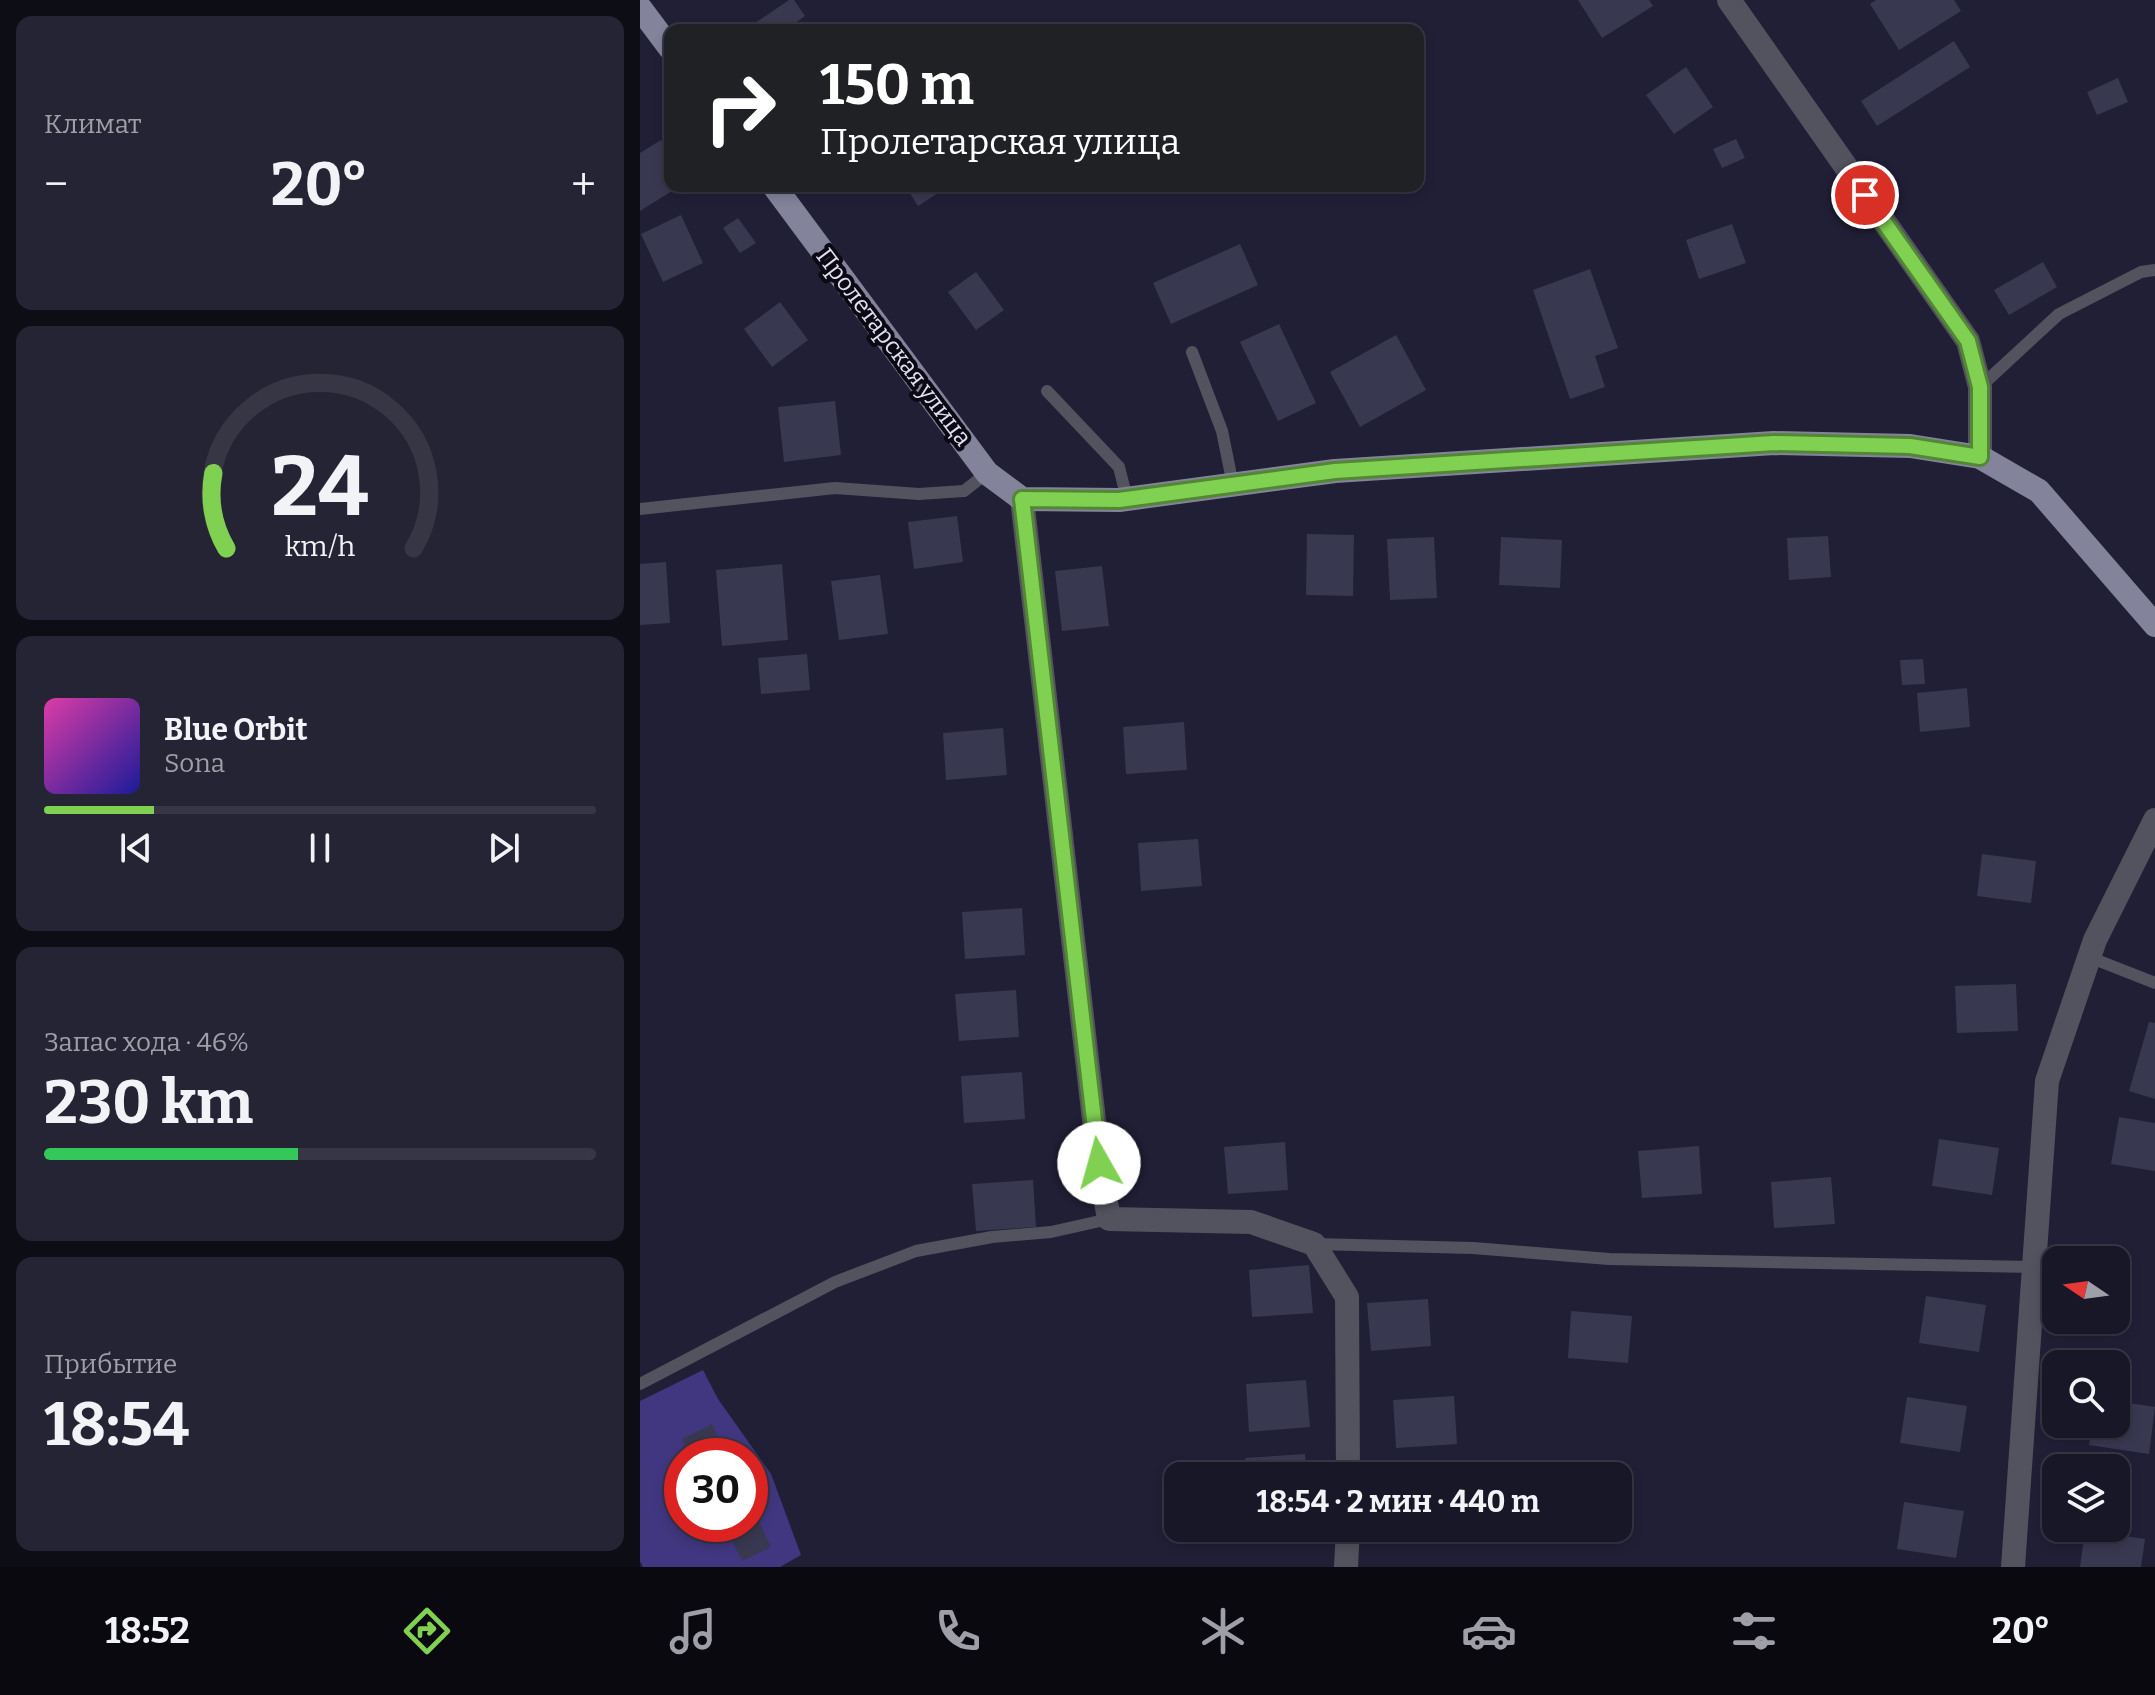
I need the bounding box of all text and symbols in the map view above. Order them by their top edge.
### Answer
text: 150 m [820,52,974,119]
icon: right [688,56,792,160]
text: Климат [44,109,141,140]
text: Пролетарская улица [820,120,1180,164]
text: 20° [271,149,368,221]
text: − [44,158,68,211]
text: + [571,158,596,211]
pin [1831,161,1899,229]
icon: arrive [1843,173,1887,217]
street label: Пролетарская улица [811,243,977,451]
text: 24 [271,437,369,537]
text: km/h [285,529,356,564]
text: Blue Orbit [164,712,308,748]
text: Sona [164,748,225,779]
icon: previous [114,826,158,870]
icon: pause [298,826,342,870]
icon: next [482,826,526,870]
text: Запас хода · 46% [44,1027,249,1058]
text: 230 km [44,1067,253,1139]
position arrow [1057,1121,1141,1205]
north arrow [2042,1246,2130,1334]
map controls [2042,1246,2130,1542]
text: Прибытие [44,1349,177,1380]
button: search [2042,1350,2130,1438]
text: 18:54 [44,1389,189,1461]
speed limit sign: 30 [664,1438,768,1542]
button: layers [2042,1454,2130,1542]
text: 18:54 · 2 мин · 440 m [1256,1484,1540,1520]
icon: directions [399,1603,455,1659]
icon: music [665,1603,721,1659]
icon: phone [930,1603,986,1659]
icon: climate [1195,1603,1251,1659]
icon: car [1461,1603,1517,1659]
icon: filters [1726,1603,1782,1659]
text: 18:52 [105,1609,190,1653]
text: 20° [1992,1609,2050,1653]

